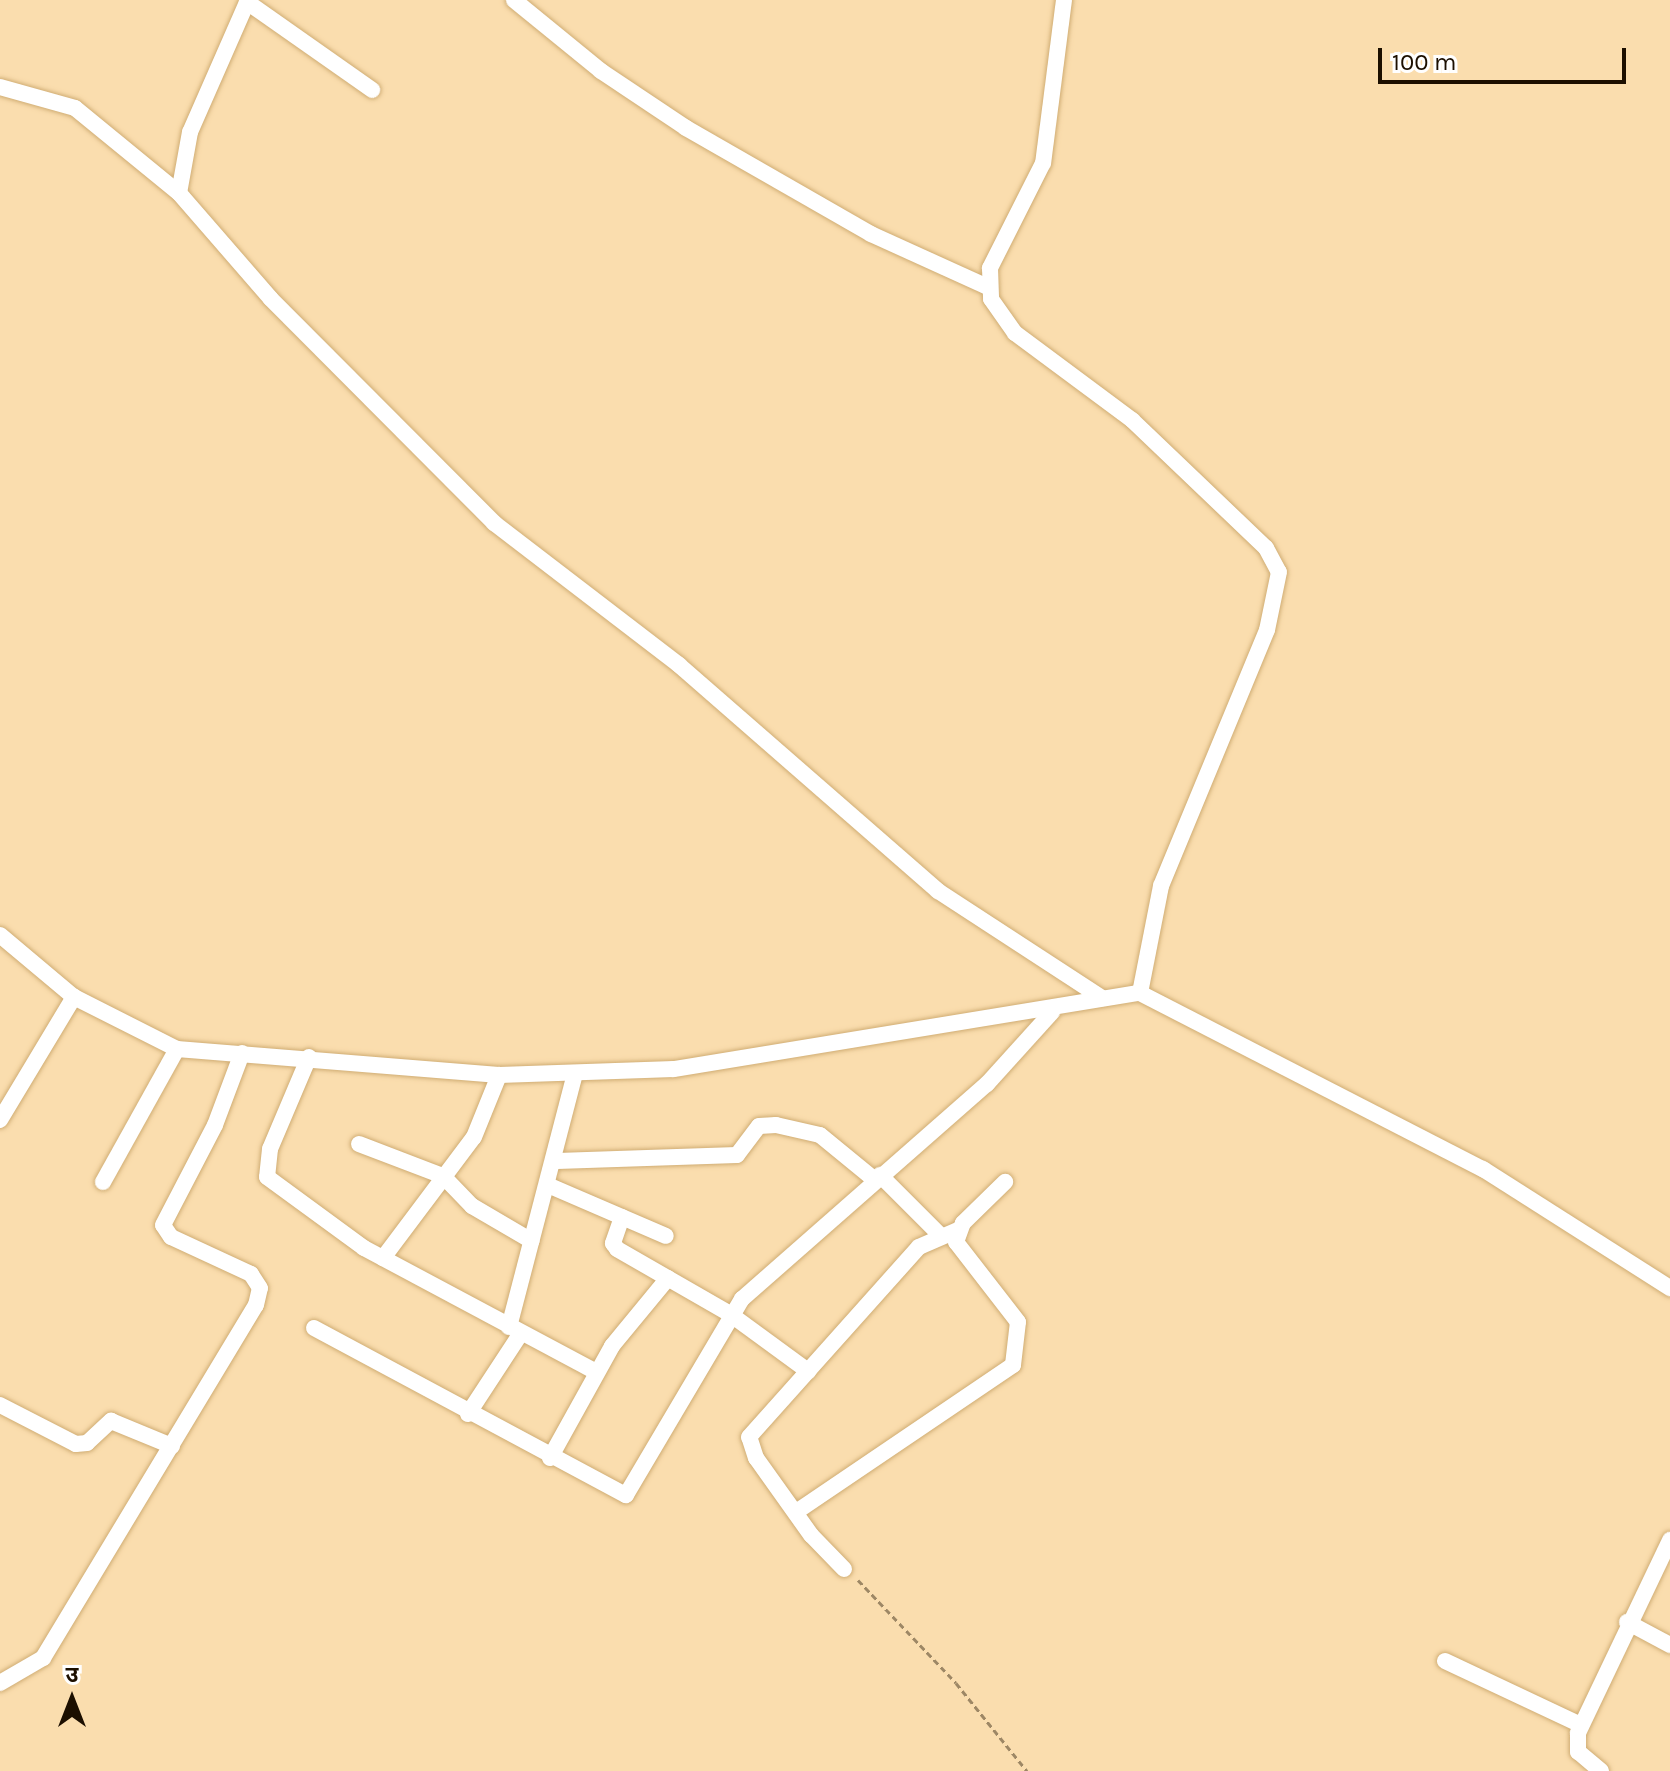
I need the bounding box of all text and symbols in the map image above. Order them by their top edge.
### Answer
scale bar [1382,32,1630,82]
text: 100 m [1392,48,1457,76]
north arrow [32,1659,112,1739]
text: उ [66,1662,78,1688]

